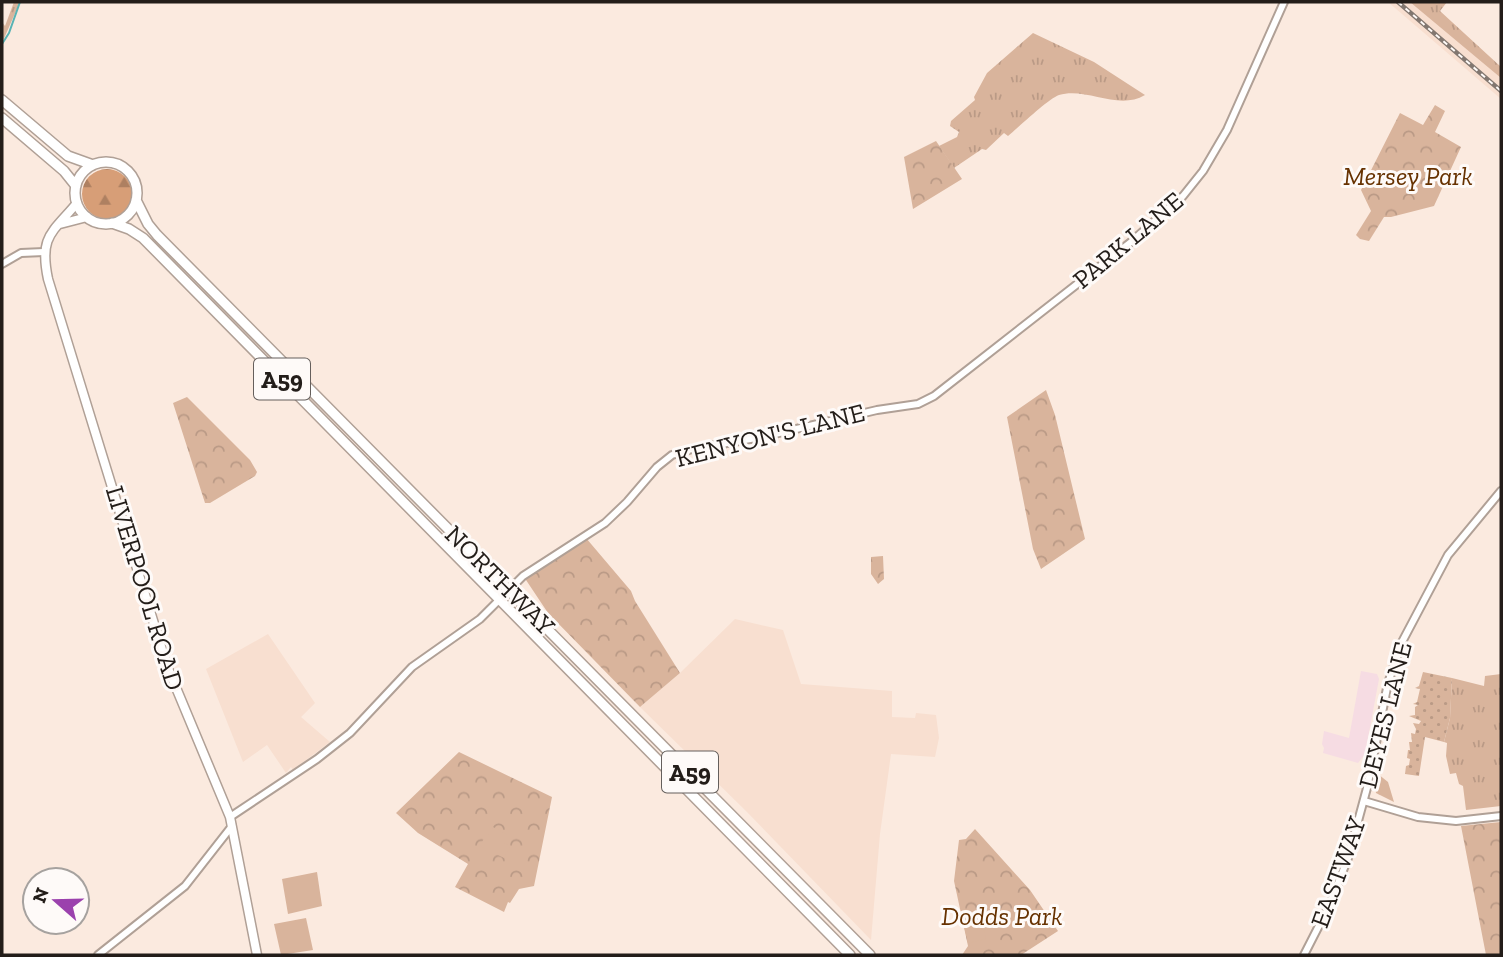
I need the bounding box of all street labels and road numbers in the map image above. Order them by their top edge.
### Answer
street label: PARK LANE [1066,185,1190,295]
road number: A59 [254,358,310,400]
street label: KENYON'S LANE [672,396,868,474]
street label: LIVERPOOL ROAD [99,482,191,694]
street label: NORTHWAY [438,518,562,642]
street label: DEYES LANE [1351,638,1419,792]
road number: A59 [662,752,718,792]
street label: EASTWAY [1303,812,1373,932]

